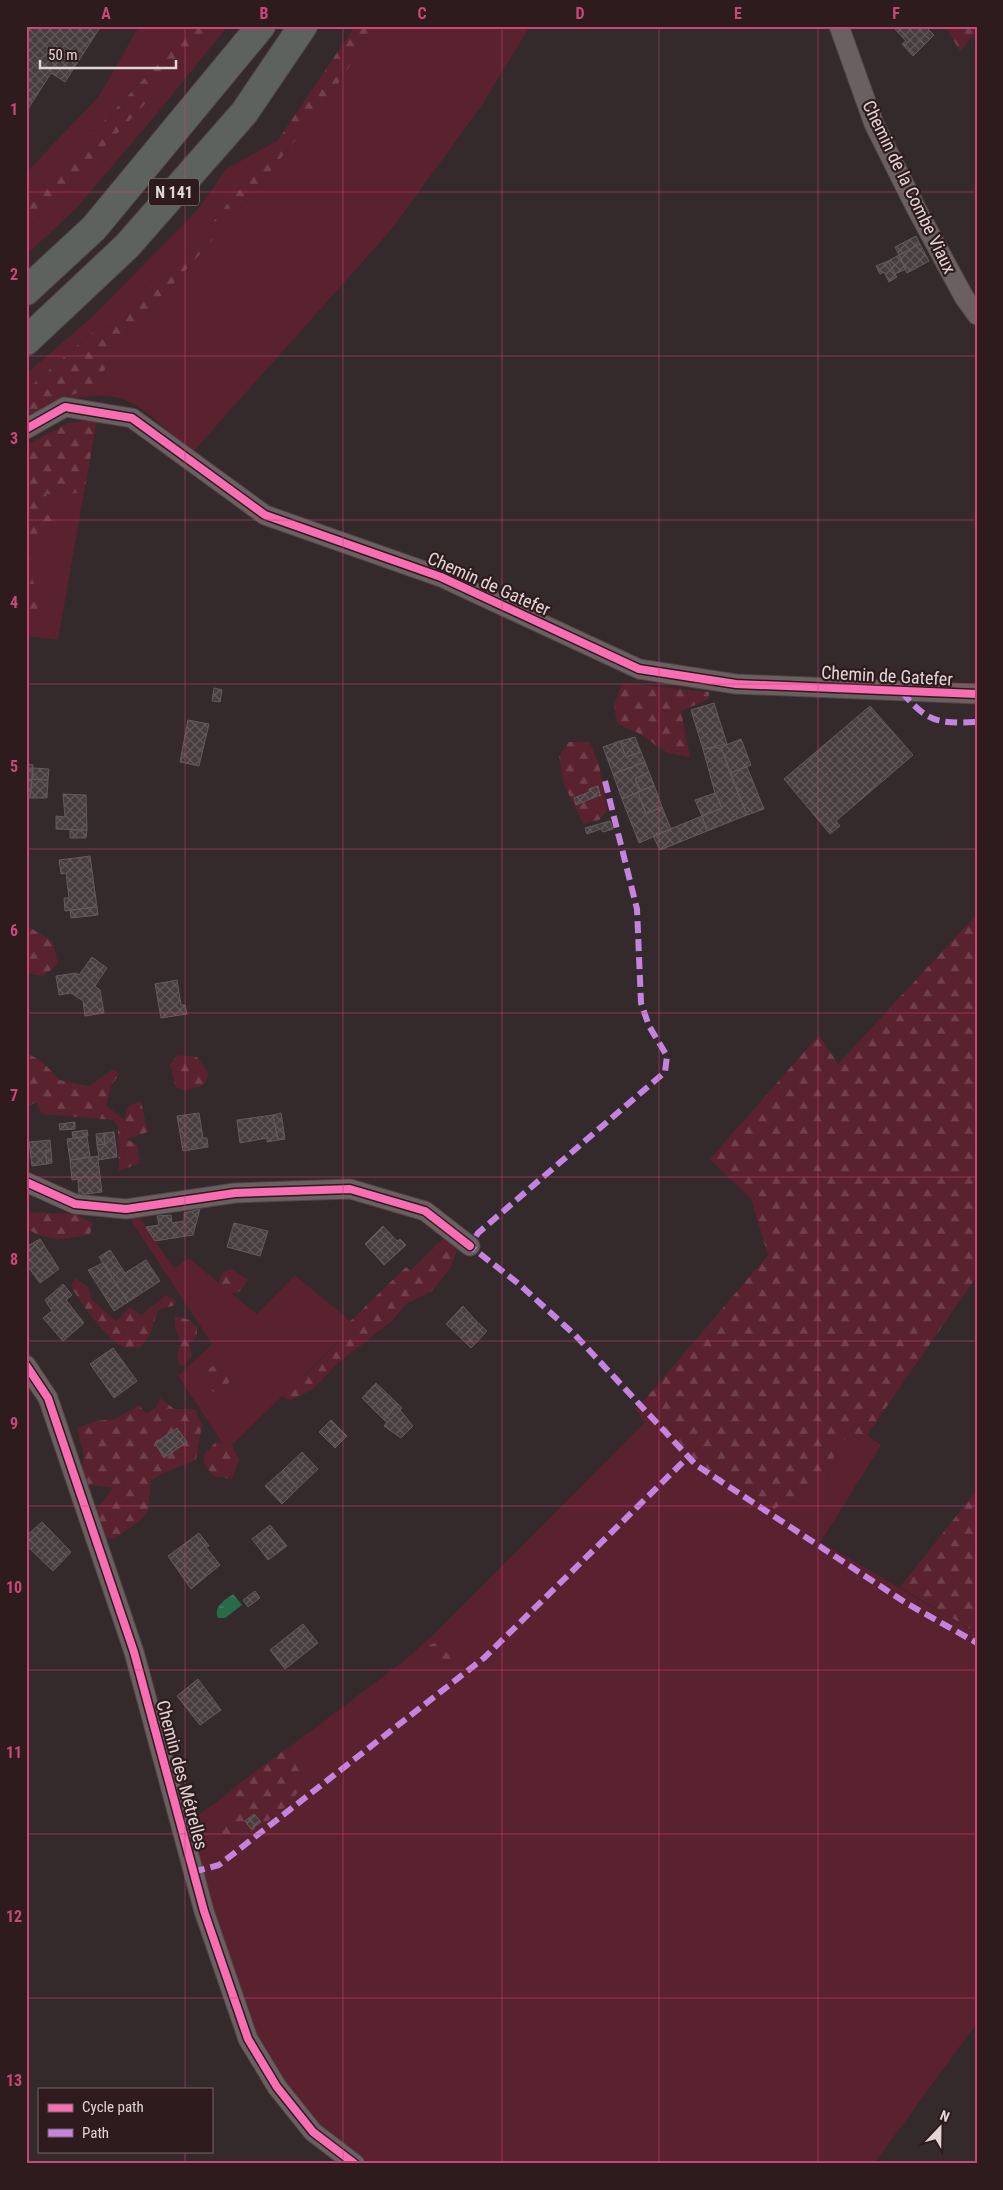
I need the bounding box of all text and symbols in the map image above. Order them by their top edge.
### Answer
text: A [101,4,111,23]
text: B [260,4,269,23]
text: C [417,4,427,23]
text: D [575,4,585,23]
text: E [734,4,742,23]
text: F [892,4,900,23]
scale bar [40,38,176,70]
text: 50 m [48,46,78,64]
street label: Chemin de la Combe Viaux [858,97,961,277]
text: 1 [10,100,18,119]
road number: N 141 [149,178,199,206]
text: 2 [10,265,18,284]
text: 3 [10,429,18,448]
street label: Chemin de Gatefer [425,547,554,620]
text: 4 [10,593,18,612]
street label: Chemin de Gatefer [821,662,954,689]
text: 5 [10,757,18,776]
text: 6 [10,921,18,940]
text: 7 [10,1086,18,1105]
text: 8 [10,1250,18,1269]
text: 9 [10,1414,18,1433]
text: 10 [6,1578,22,1597]
street label: Chemin des Métrelles [152,1698,213,1852]
text: 11 [6,1743,22,1762]
text: 12 [6,1907,22,1926]
text: 13 [6,2071,22,2090]
legend [38,2088,212,2152]
text: Cycle path [82,2098,144,2116]
north arrow [916,2102,966,2152]
text: N [938,2107,952,2125]
text: Path [82,2124,109,2142]

